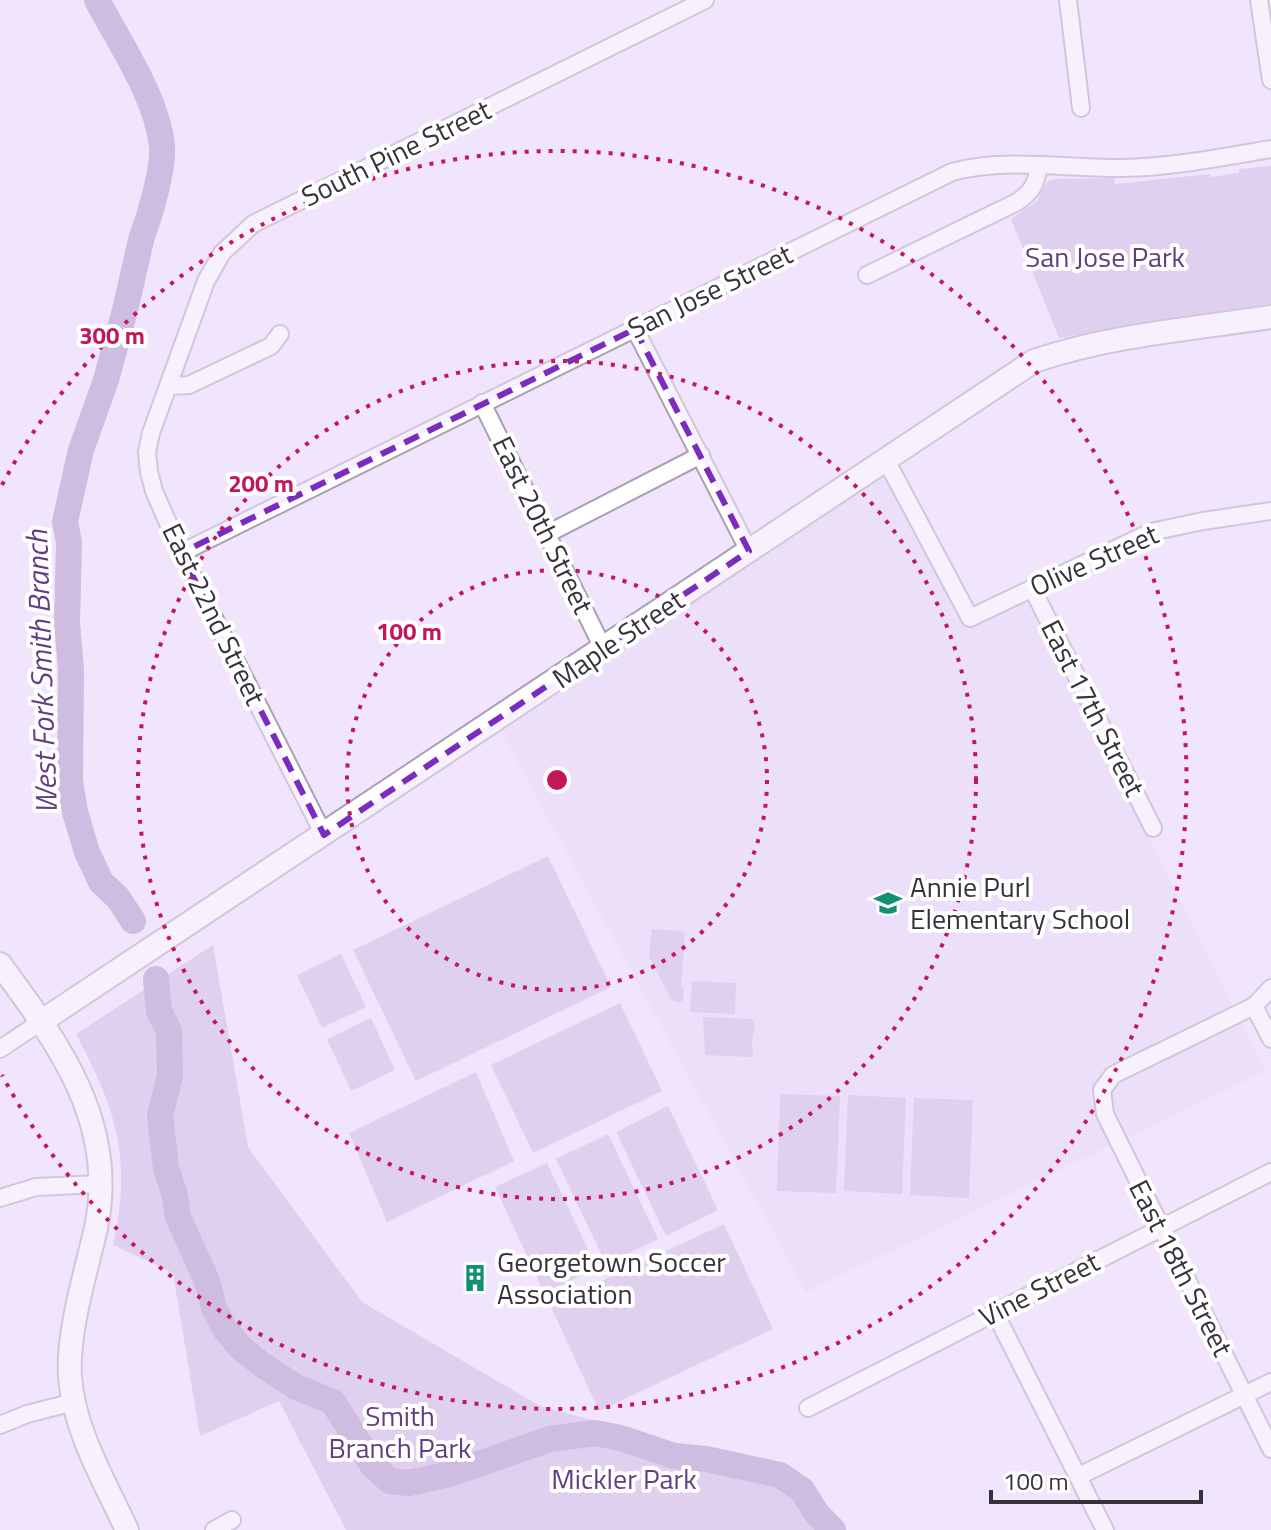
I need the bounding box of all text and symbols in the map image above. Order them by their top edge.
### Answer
street label: South Pine Street [294,88,498,217]
street label: San Jose Street [620,232,800,349]
park label: San Jose Park [1025,235,1185,278]
text: 300 m [79,317,145,353]
street label: East 20th Street [482,429,605,621]
text: 200 m [228,465,294,501]
street label: Olive Street [1023,512,1165,607]
street label: East 22nd Street [152,515,277,712]
water label: West Fork Smith Branch [13,528,69,815]
street label: Maple Street [543,578,693,699]
street label: East 17th Street [1030,612,1157,804]
text: 100 m [376,613,442,649]
centre of rings [543,766,571,794]
place label: Annie Purl Elementary School [910,865,1130,940]
school or university icon: Annie Purl Elementary School [873,888,903,918]
street label: East 18th Street [1118,1172,1245,1364]
place label: Georgetown Soccer Association [497,1240,726,1315]
street label: Vine Street [971,1240,1107,1337]
building icon: Georgetown Soccer Association [460,1263,490,1293]
park label: Smith Branch Park [329,1394,472,1469]
scale bar [991,1454,1201,1504]
park label: Mickler Park [551,1457,697,1500]
text: 100 m [1003,1463,1069,1499]

